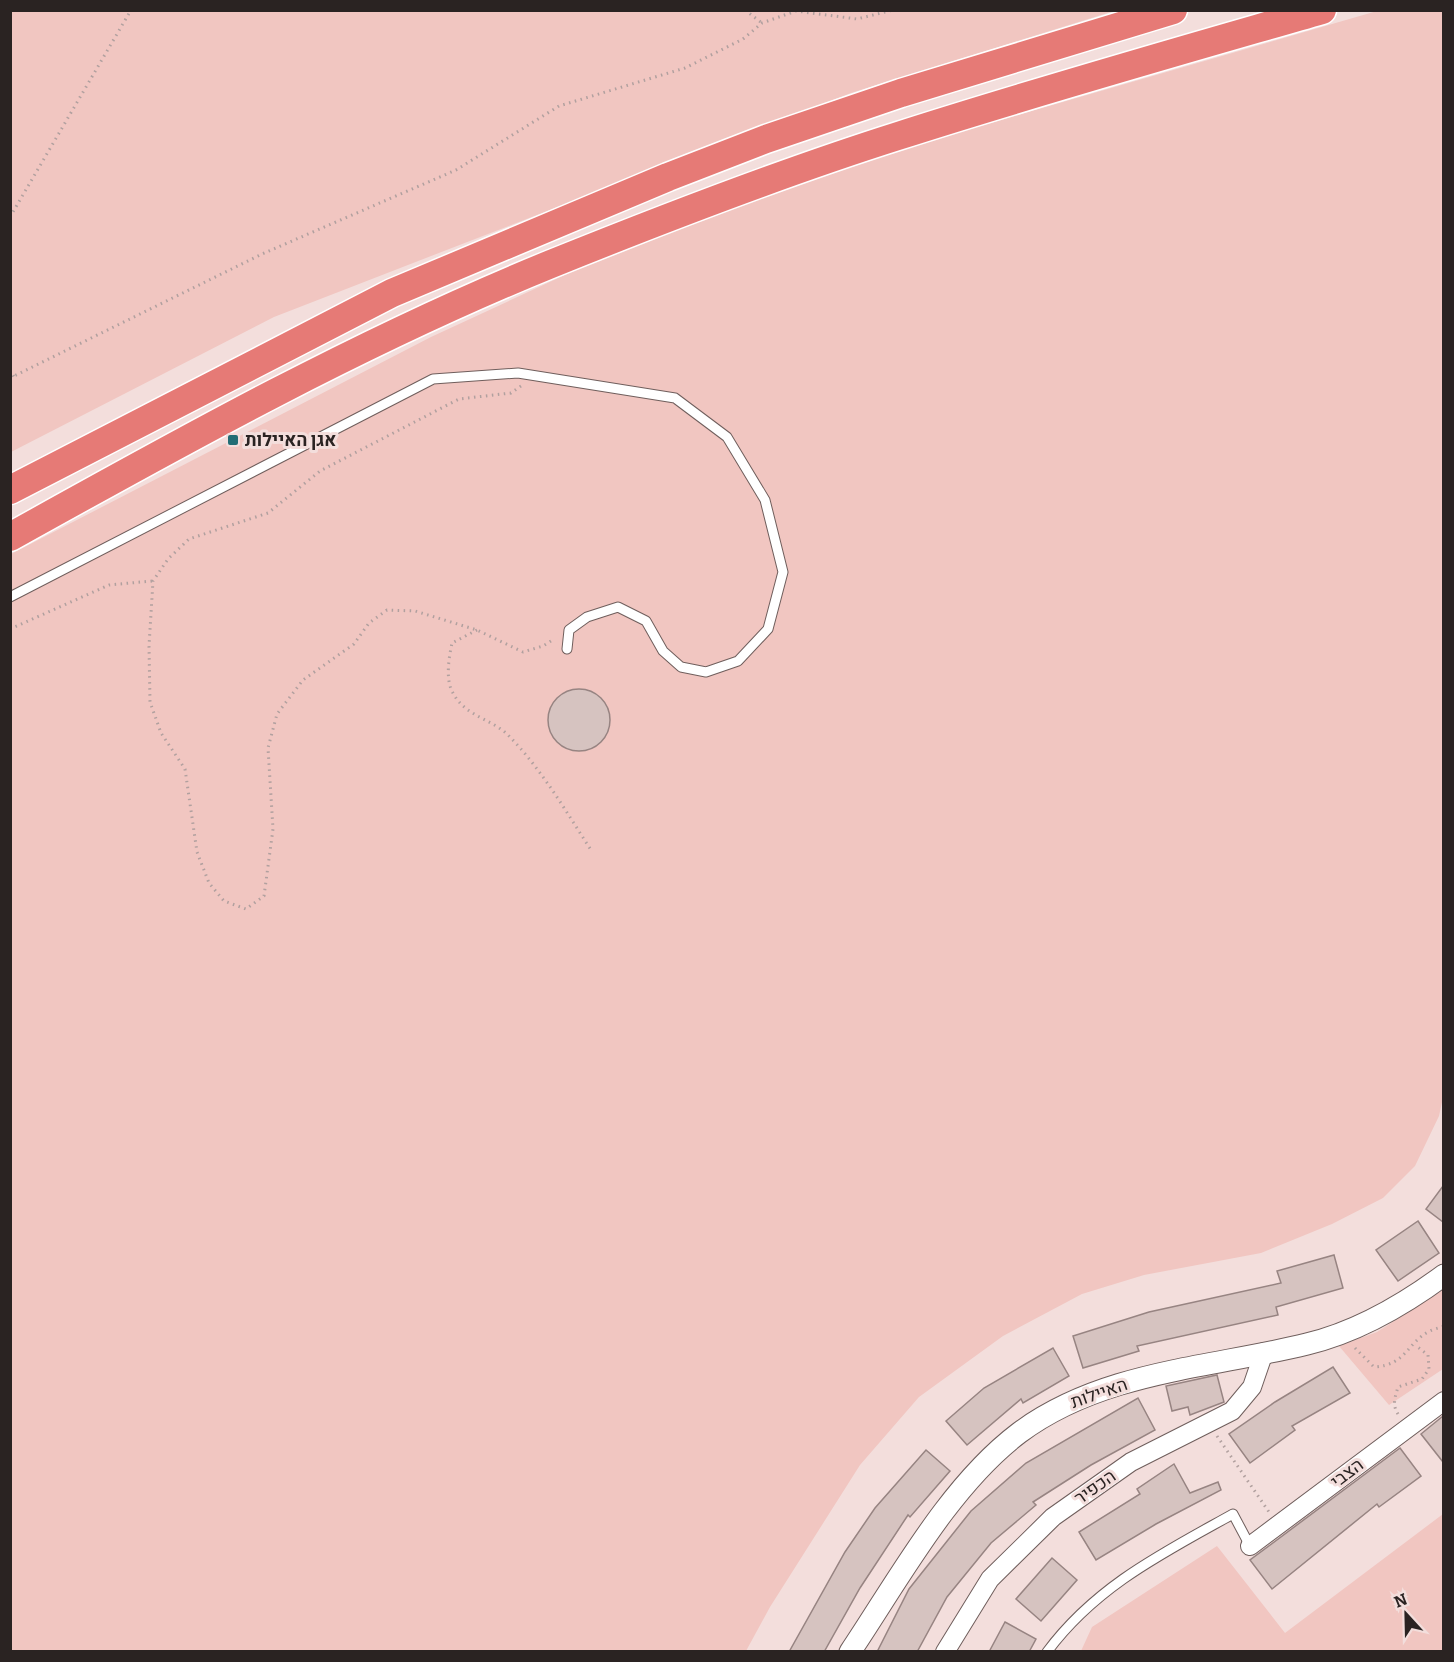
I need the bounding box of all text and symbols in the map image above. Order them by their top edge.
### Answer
place label: אגן האיילות [245,429,336,451]
marker: אגן האיילות [226,433,240,447]
street label: האיילות [1068,1373,1130,1413]
street label: הצבי [1326,1454,1368,1492]
street label: הכפיר [1070,1465,1120,1509]
north arrow [1376,1584,1436,1644]
text: N [1391,1589,1410,1612]

